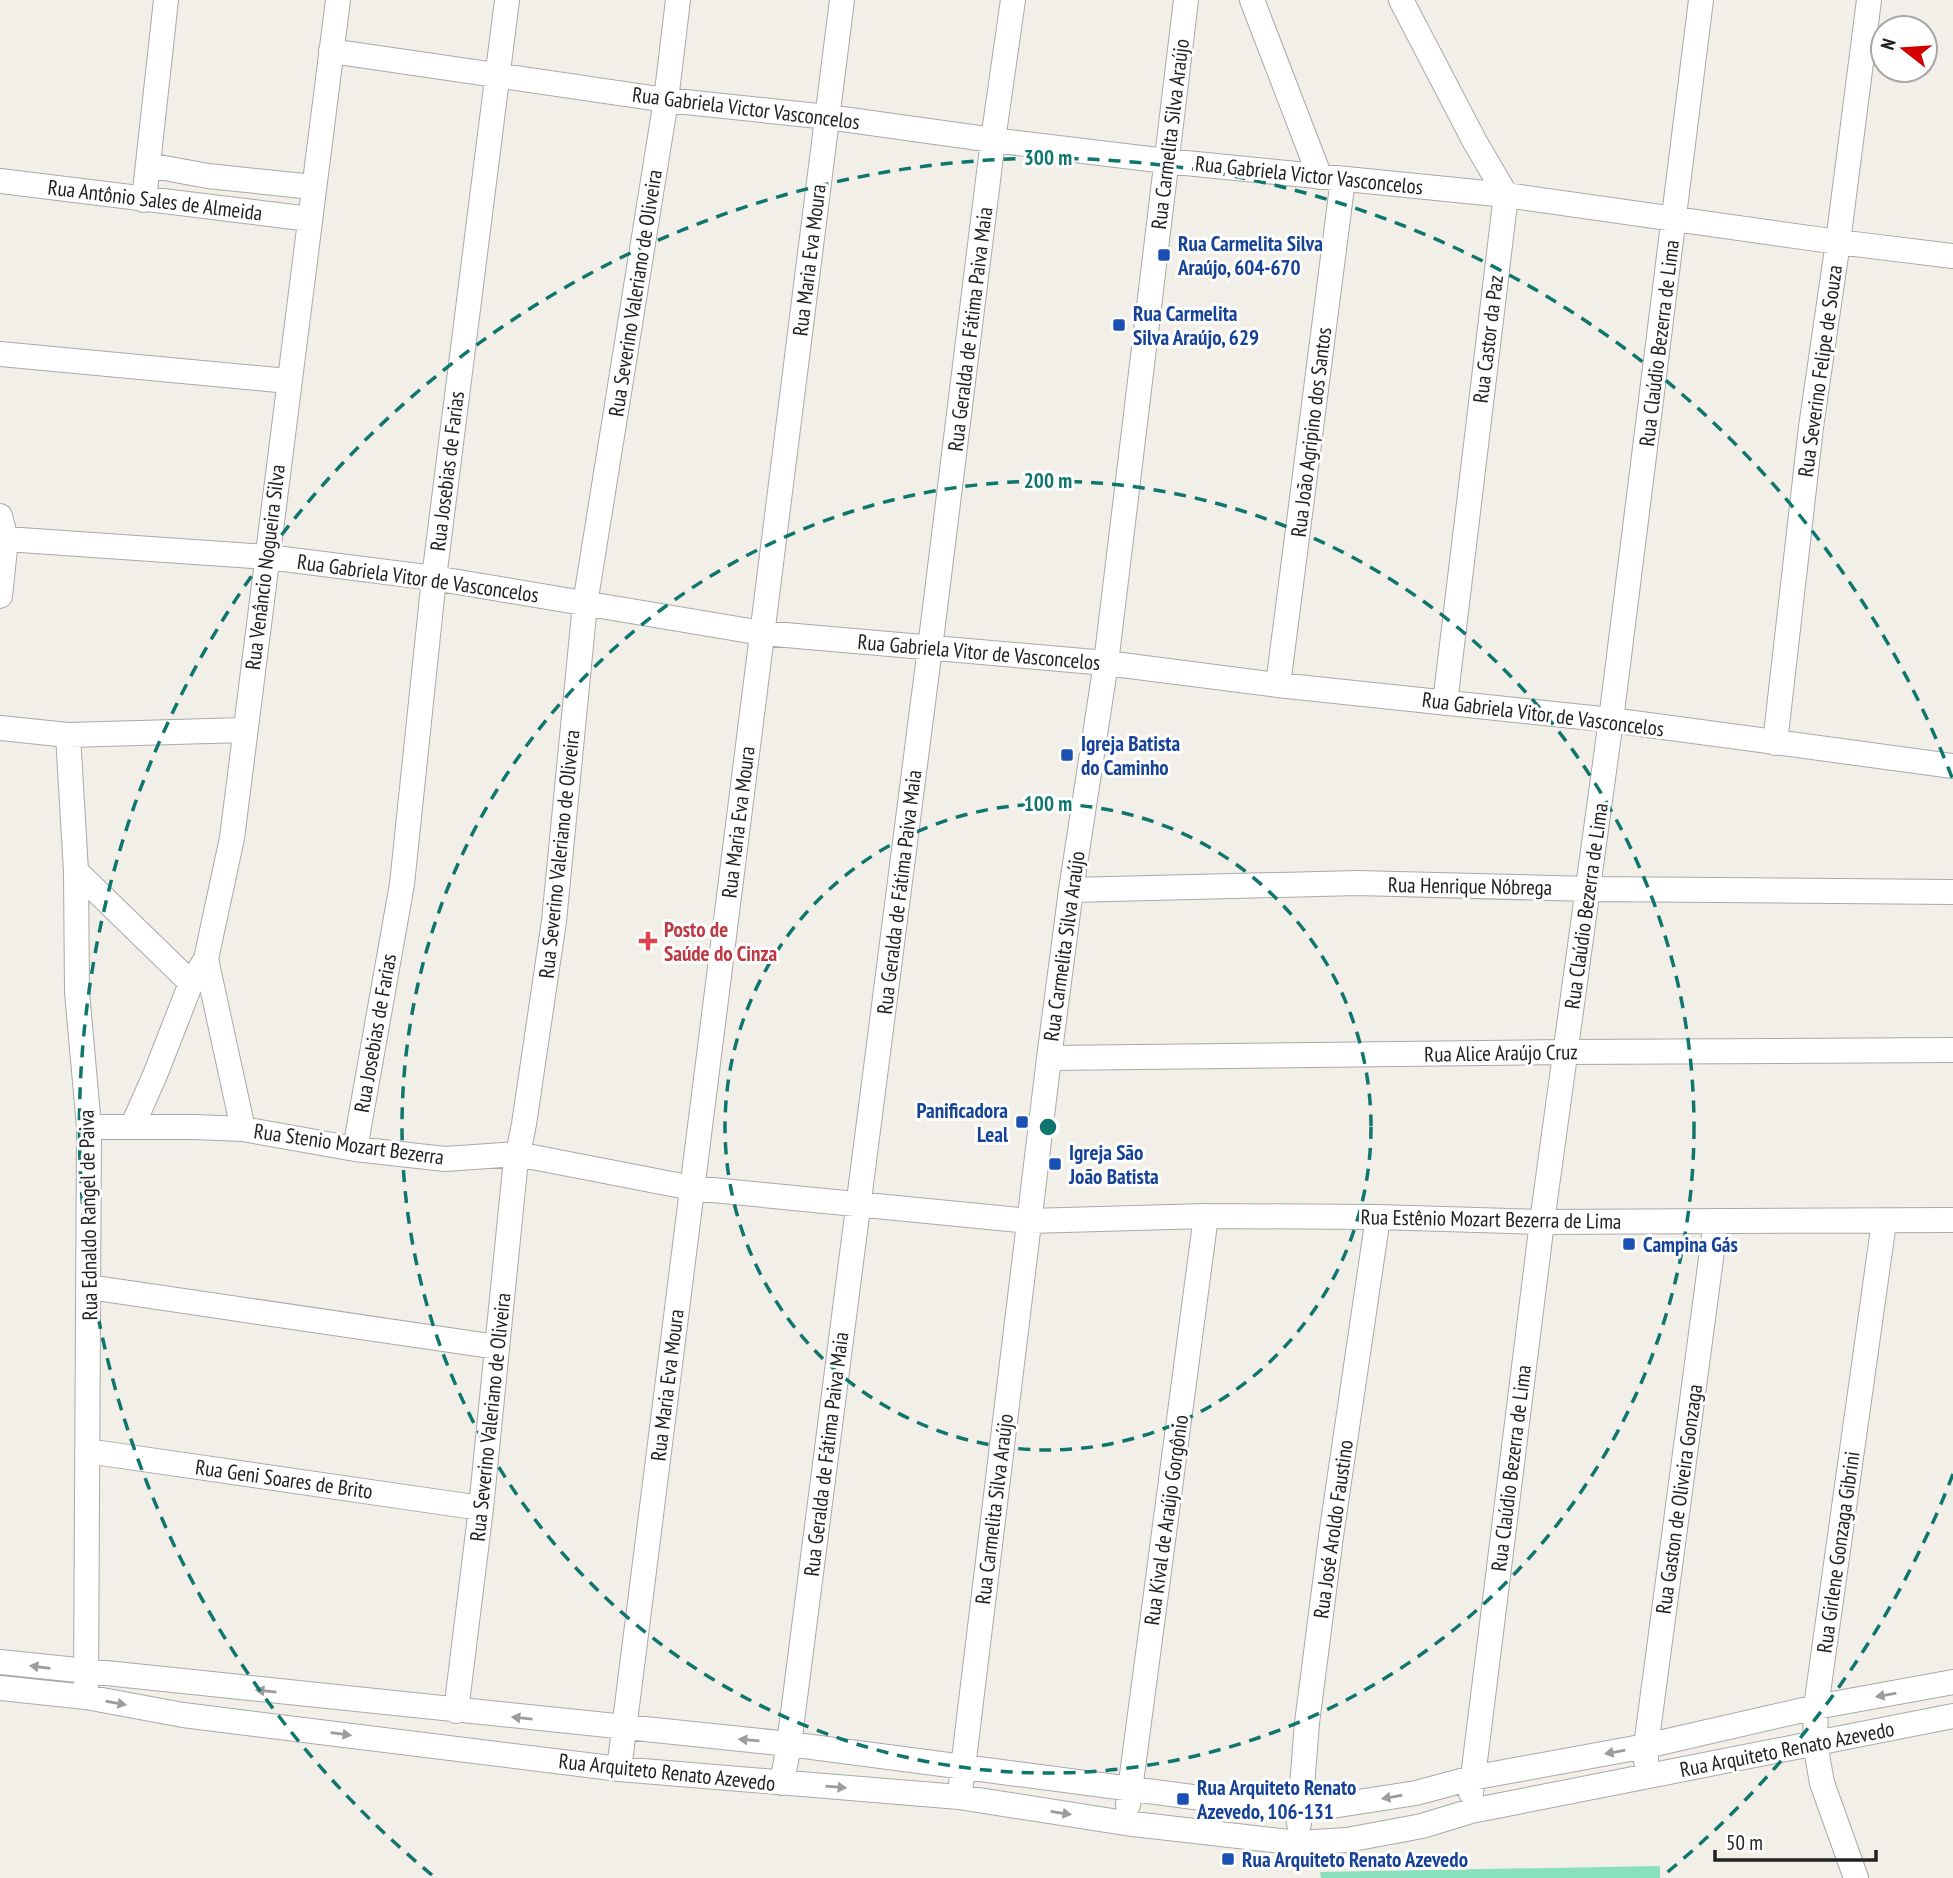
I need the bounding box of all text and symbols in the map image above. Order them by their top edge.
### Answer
north arrow [1869,14,1939,84]
text: N [1875,36,1901,52]
street label: Rua Carmelita Silva Araújo [1145,37,1195,231]
street label: Rua Gabriela Victor Vasconcelos [631,81,861,135]
text: 300 m [1024,144,1072,171]
street label: Rua Gabriela Victor Vasconcelos [1194,150,1424,200]
street label: Rua Severino Valeriano de Oliveira [602,168,668,418]
street label: Rua Antônio Sales de Almeida [46,173,264,227]
street label: Rua Maria Eva Moura [786,183,832,337]
street label: Rua Geralda de Fátima Paiva Maia [942,205,998,453]
place label: Rua Carmelita Silva Araújo, 604-670 [1177,230,1323,281]
street label: Rua Claúdio Bezerra de Lima [1633,238,1685,448]
marker: Rua Carmelita Silva Araújo, 604-670 [1156,247,1172,263]
street label: Rua Severino Felipe de Souza [1792,263,1848,479]
street label: Rua Castor da Paz [1467,274,1509,404]
place label: Rua Carmelita Silva Araújo, 629 [1133,300,1259,351]
marker: Rua Carmelita Silva Araújo, 629 [1111,317,1127,333]
street label: Rua João Agripino dos Santos [1285,326,1337,538]
street label: Rua Josebias de Farias [424,390,470,552]
street label: Rua Venâncio Nogueira Silva [239,463,291,671]
text: 200 m [1024,467,1072,494]
street label: Rua Gabriela Vitor de Vasconcelos [295,548,541,608]
street label: Rua Gabriela Vitor de Vasconcelos [856,628,1102,676]
street label: Rua Gabriela Vitor de Vasconcelos [1420,686,1666,742]
street label: Rua Severino Valeriano de Oliveira [533,728,585,980]
place label: Igreja Batista do Caminho [1081,730,1180,781]
street label: Rua Maria Eva Moura [715,745,761,899]
marker: Igreja Batista do Caminho [1059,747,1075,763]
street label: Rua Geralda de Fátima Paiva Maia [871,768,927,1016]
text: 100 m [1024,790,1072,817]
street label: Rua Claúdio Bezerra de Lima [1558,801,1614,1011]
street label: Rua Carmelita Silva Araújo [1037,849,1091,1043]
street label: Rua Henrique Nóbrega [1388,871,1552,901]
place label: Posto de Saúde do Cinza [664,916,777,967]
marker: Posto de Saúde do Cinza [638,931,658,951]
street label: Rua Josebias de Farias [348,952,402,1114]
street label: Rua Alice Araújo Cruz [1424,1038,1578,1068]
place label: Panificadora Leal [916,1097,1009,1148]
street label: Rua Ednaldo Rangel de Paiva [73,1109,103,1321]
marker: Panificadora Leal [1014,1114,1030,1130]
centre of rings [1036,1115,1060,1139]
street label: Rua Stenio Mozart Bezerra [252,1117,446,1171]
place label: Igreja São João Batista [1068,1139,1159,1190]
marker: Igreja São João Batista [1047,1156,1063,1172]
street label: Rua Estênio Mozart Bezerra de Lima [1360,1203,1622,1235]
place label: Campina Gás [1643,1231,1738,1258]
marker: Campina Gás [1621,1236,1637,1252]
street label: Rua Severino Valeriano de Oliveira [464,1291,516,1543]
street label: Rua Maria Eva Moura [644,1308,690,1462]
street label: Rua Geralda de Fátima Paiva Maia [798,1330,854,1578]
street label: Rua Claúdio Bezerra de Lima [1485,1363,1537,1573]
street label: Rua Gaston de Oliveira Gonzaga [1650,1383,1708,1615]
street label: Rua Carmelita Silva Araújo [969,1412,1019,1606]
street label: Rua Kival de Araújo Gorgônio [1138,1413,1194,1627]
street label: Rua José Aroldo Faustino [1307,1438,1359,1620]
street label: Rua Girlene Gonzaga Gibrini [1810,1450,1866,1654]
street label: Rua Geni Soares de Brito [194,1453,374,1505]
one-way arrow [29,1661,51,1672]
one-way arrow [255,1685,277,1696]
one-way arrow [1875,1689,1897,1700]
one-way arrow [105,1697,127,1708]
one-way arrow [511,1712,533,1723]
street label: Rua Arquiteto Renato Azevedo [1678,1715,1896,1783]
one-way arrow [331,1729,353,1740]
one-way arrow [737,1735,759,1746]
street label: Rua Arquiteto Renato Azevedo [557,1747,777,1797]
one-way arrow [1604,1747,1626,1758]
place label: Rua Arquiteto Renato Azevedo, 106-131 [1196,1774,1356,1825]
one-way arrow [825,1782,847,1793]
marker: Rua Arquiteto Renato Azevedo, 106-131 [1175,1791,1191,1807]
one-way arrow [1381,1792,1403,1803]
one-way arrow [1051,1808,1073,1819]
scale bar [1715,1818,1876,1862]
text: 50 m [1726,1829,1763,1856]
place label: Rua Arquiteto Renato Azevedo [1242,1846,1468,1873]
marker: Rua Arquiteto Renato Azevedo [1220,1851,1236,1867]

